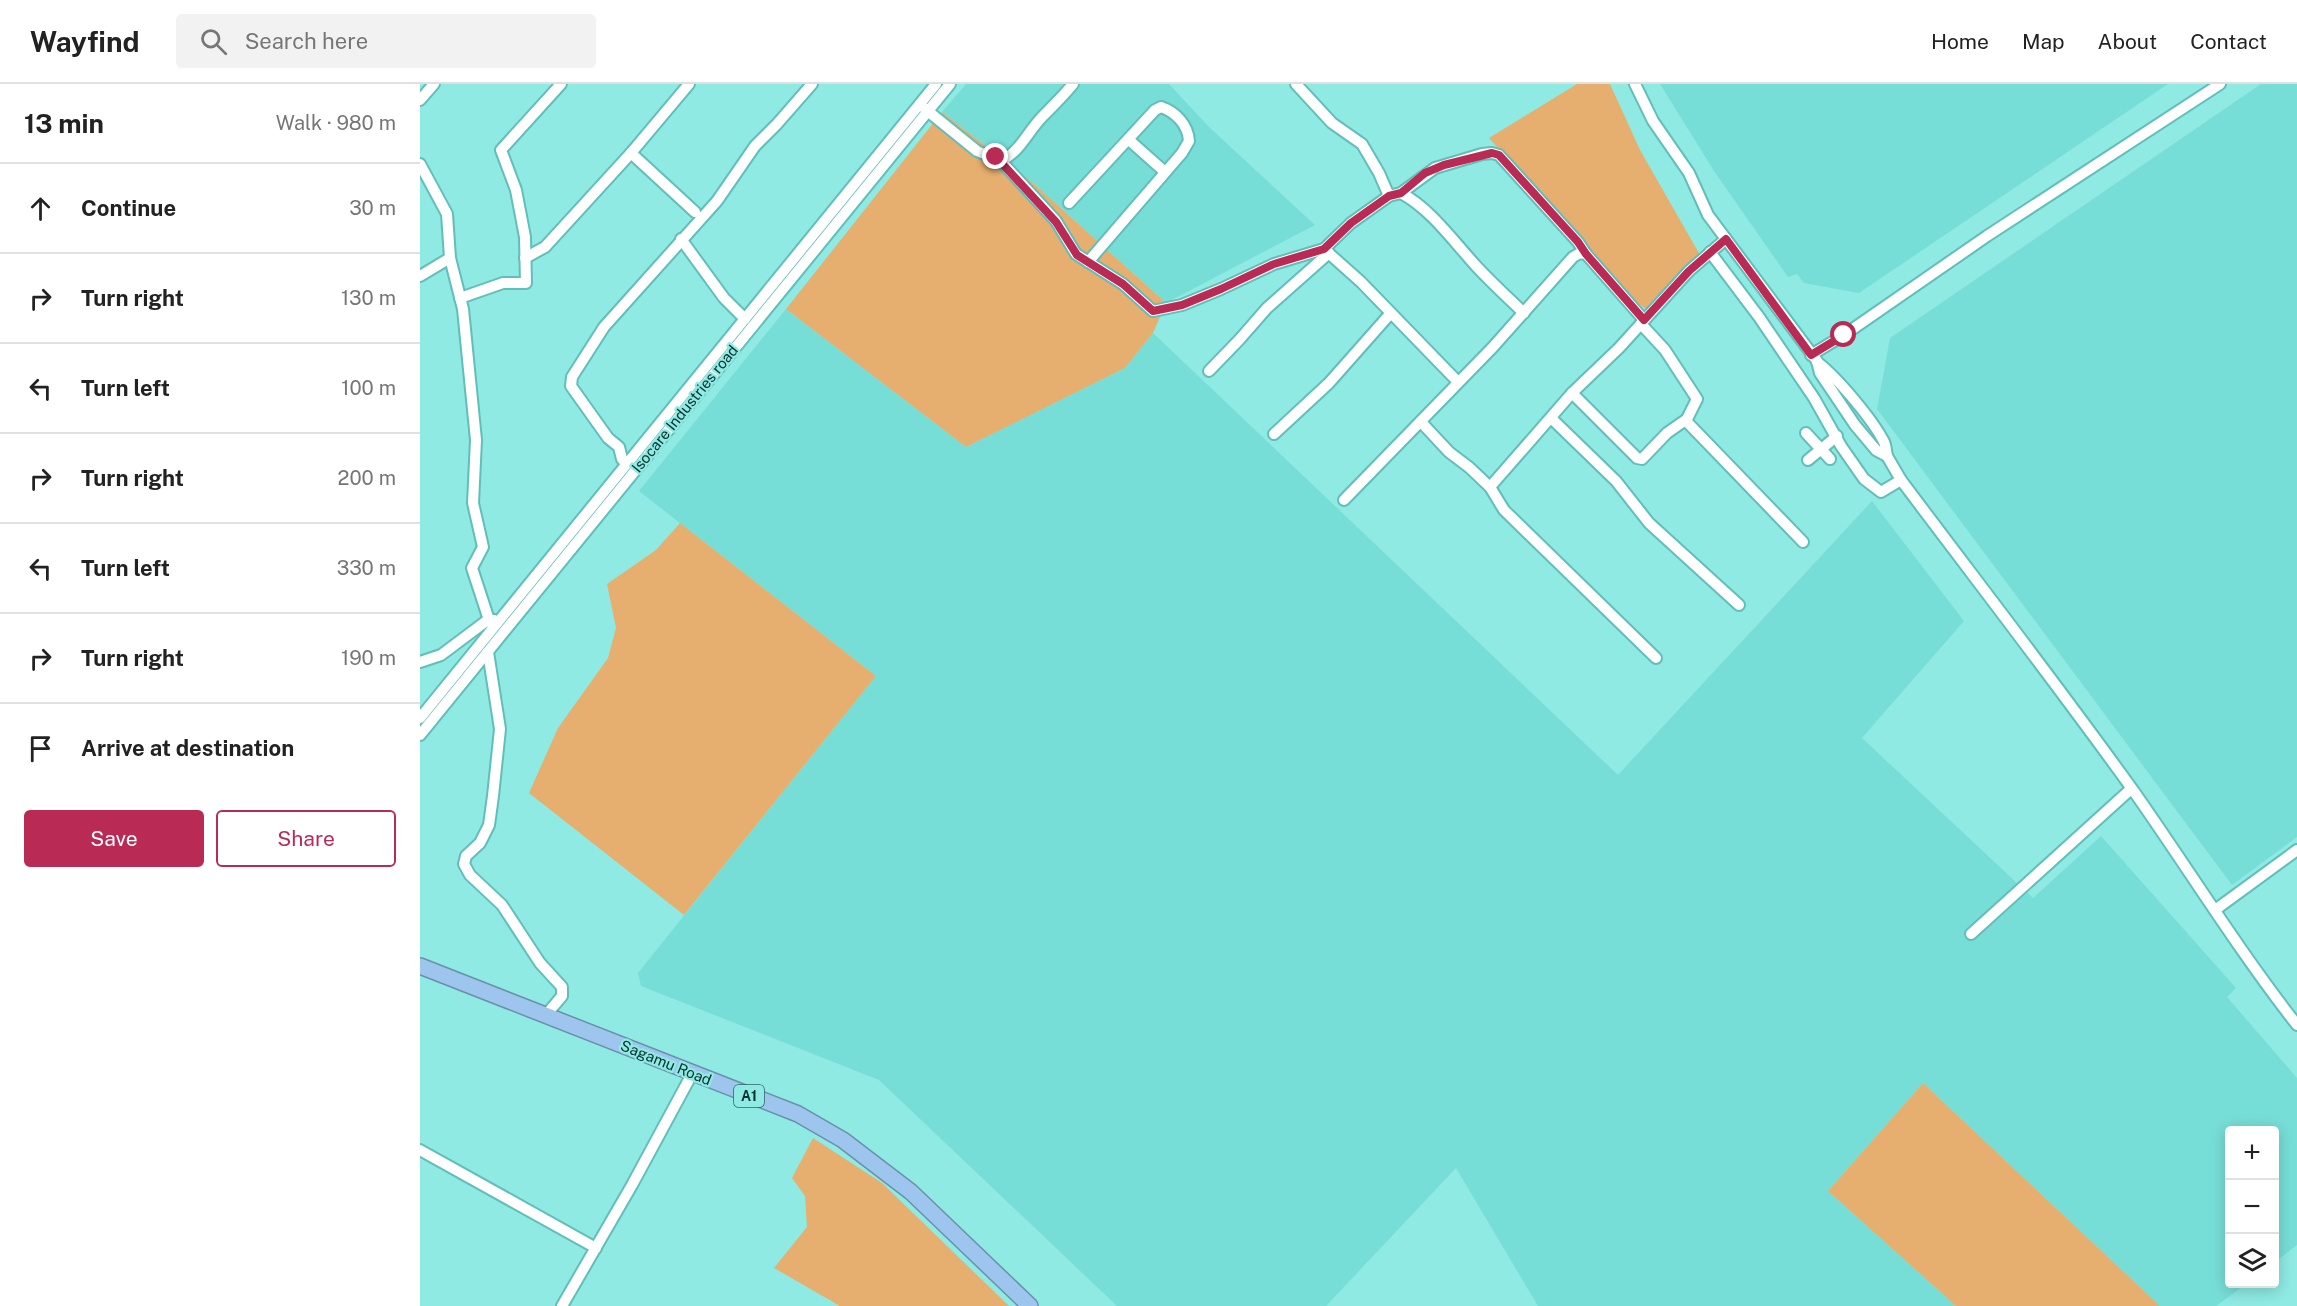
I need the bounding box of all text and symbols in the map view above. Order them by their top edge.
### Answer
search box [176,14,596,68]
text: Wayfind [30,25,140,58]
icon: search [197,25,230,58]
text: Search here [245,28,368,54]
text: Home [1931,29,1989,54]
text: Map [2022,29,2065,54]
text: About [2098,29,2157,54]
text: Contact [2190,29,2267,54]
text: 13 min [24,108,104,139]
text: Walk · 980 m [276,111,396,135]
route end [982,143,1008,169]
icon: ahead [24,192,57,225]
text: Continue [81,195,176,221]
text: 30 m [349,196,396,220]
icon: right [24,282,57,315]
text: Turn right [81,285,184,311]
text: 130 m [341,286,396,310]
route start [1830,321,1856,347]
street label: Isocare Industries road [628,342,741,476]
icon: left [24,372,57,405]
text: Turn left [81,375,170,401]
text: 100 m [341,376,396,400]
icon: right [24,462,57,495]
text: Turn right [81,465,184,491]
text: 200 m [338,466,396,490]
icon: left [24,552,57,585]
text: Turn left [81,555,170,581]
text: 330 m [337,556,396,580]
icon: right [24,642,57,675]
text: Turn right [81,645,184,671]
text: 190 m [341,646,396,670]
icon: arrive [24,732,57,765]
text: Arrive at destination [81,735,294,761]
button: Save [24,810,204,867]
button: Share [216,810,396,867]
street label: Sagamu Road [618,1037,714,1089]
road number: A1 [734,1085,764,1107]
map controls [2225,1126,2279,1288]
button: + [2225,1126,2279,1180]
button: − [2225,1180,2279,1234]
button: layers [2225,1234,2279,1288]

